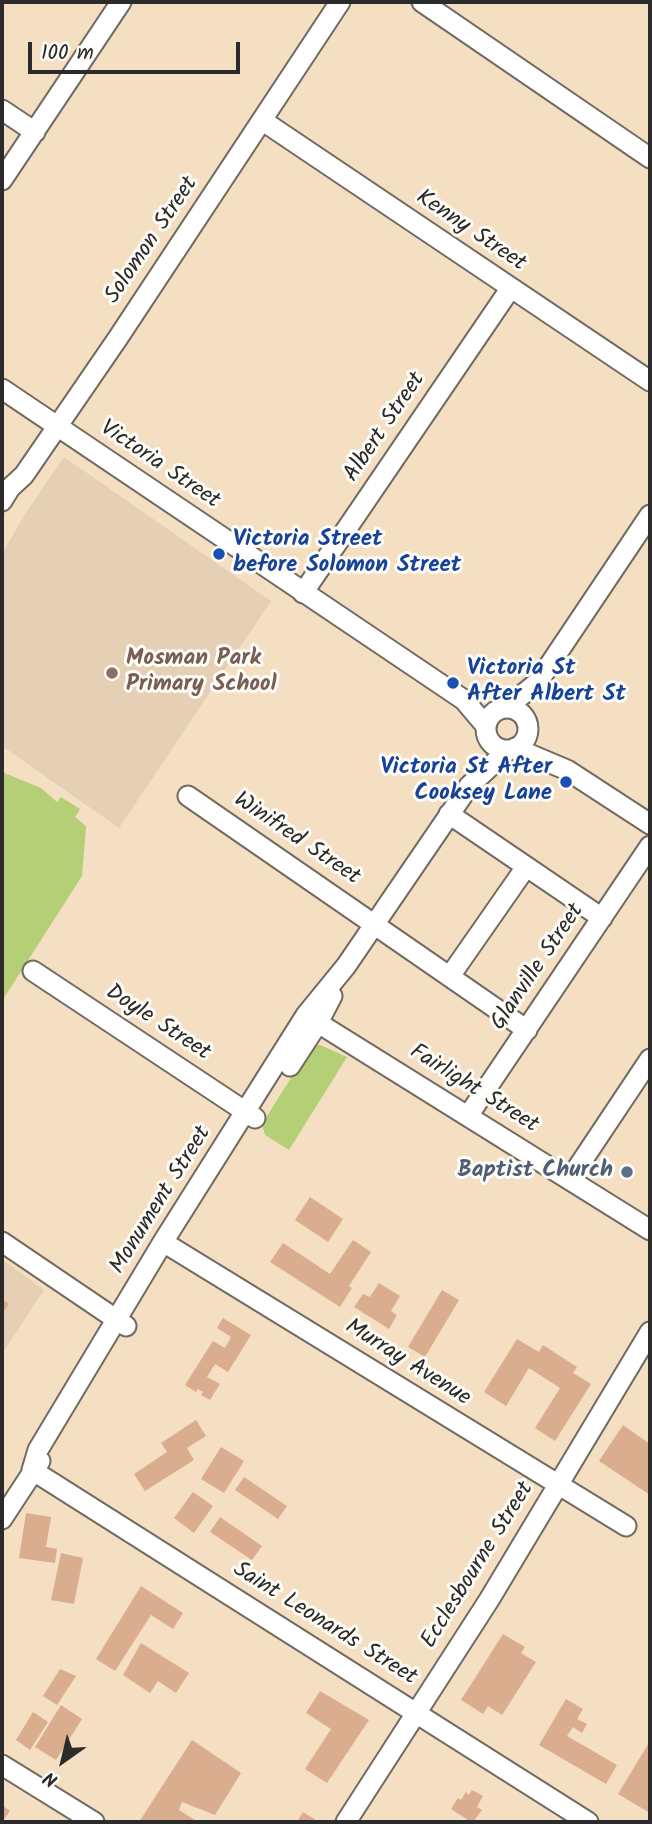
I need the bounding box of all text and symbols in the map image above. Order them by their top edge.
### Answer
scale bar [32,28,243,72]
text: 100 m [41,37,94,70]
street label: Solomon Street [100,172,206,310]
street label: Kenny Street [410,185,530,279]
street label: Albert Street [339,368,433,488]
street label: Victoria Street [94,416,224,516]
place label: Victoria Street before Solomon Street [233,527,461,581]
marker: Victoria Street before Solomon Street [211,546,227,562]
place label: Mosman Park Primary School [126,646,277,700]
place label: Victoria St After Albert St [467,656,626,710]
marker: Mosman Park Primary School [104,665,120,681]
marker: Victoria St After Albert St [445,675,461,691]
place label: Victoria St After Cooksey Lane [380,755,552,809]
marker: Victoria St After Cooksey Lane [558,774,574,790]
street label: Winifred Street [227,788,365,892]
street label: Glanville Street [486,899,592,1037]
street label: Doyle Street [99,980,215,1068]
street label: Fairlight Street [403,1039,543,1141]
street label: Monument Street [105,1122,219,1280]
place label: Baptist Church [457,1158,613,1186]
marker: Baptist Church [619,1164,635,1180]
street label: Murray Avenue [339,1314,475,1414]
street label: Ecclesbourne Street [417,1478,541,1654]
street label: Saint Leonards Street [227,1557,421,1693]
north arrow [28,1726,98,1796]
text: N [38,1763,65,1794]

